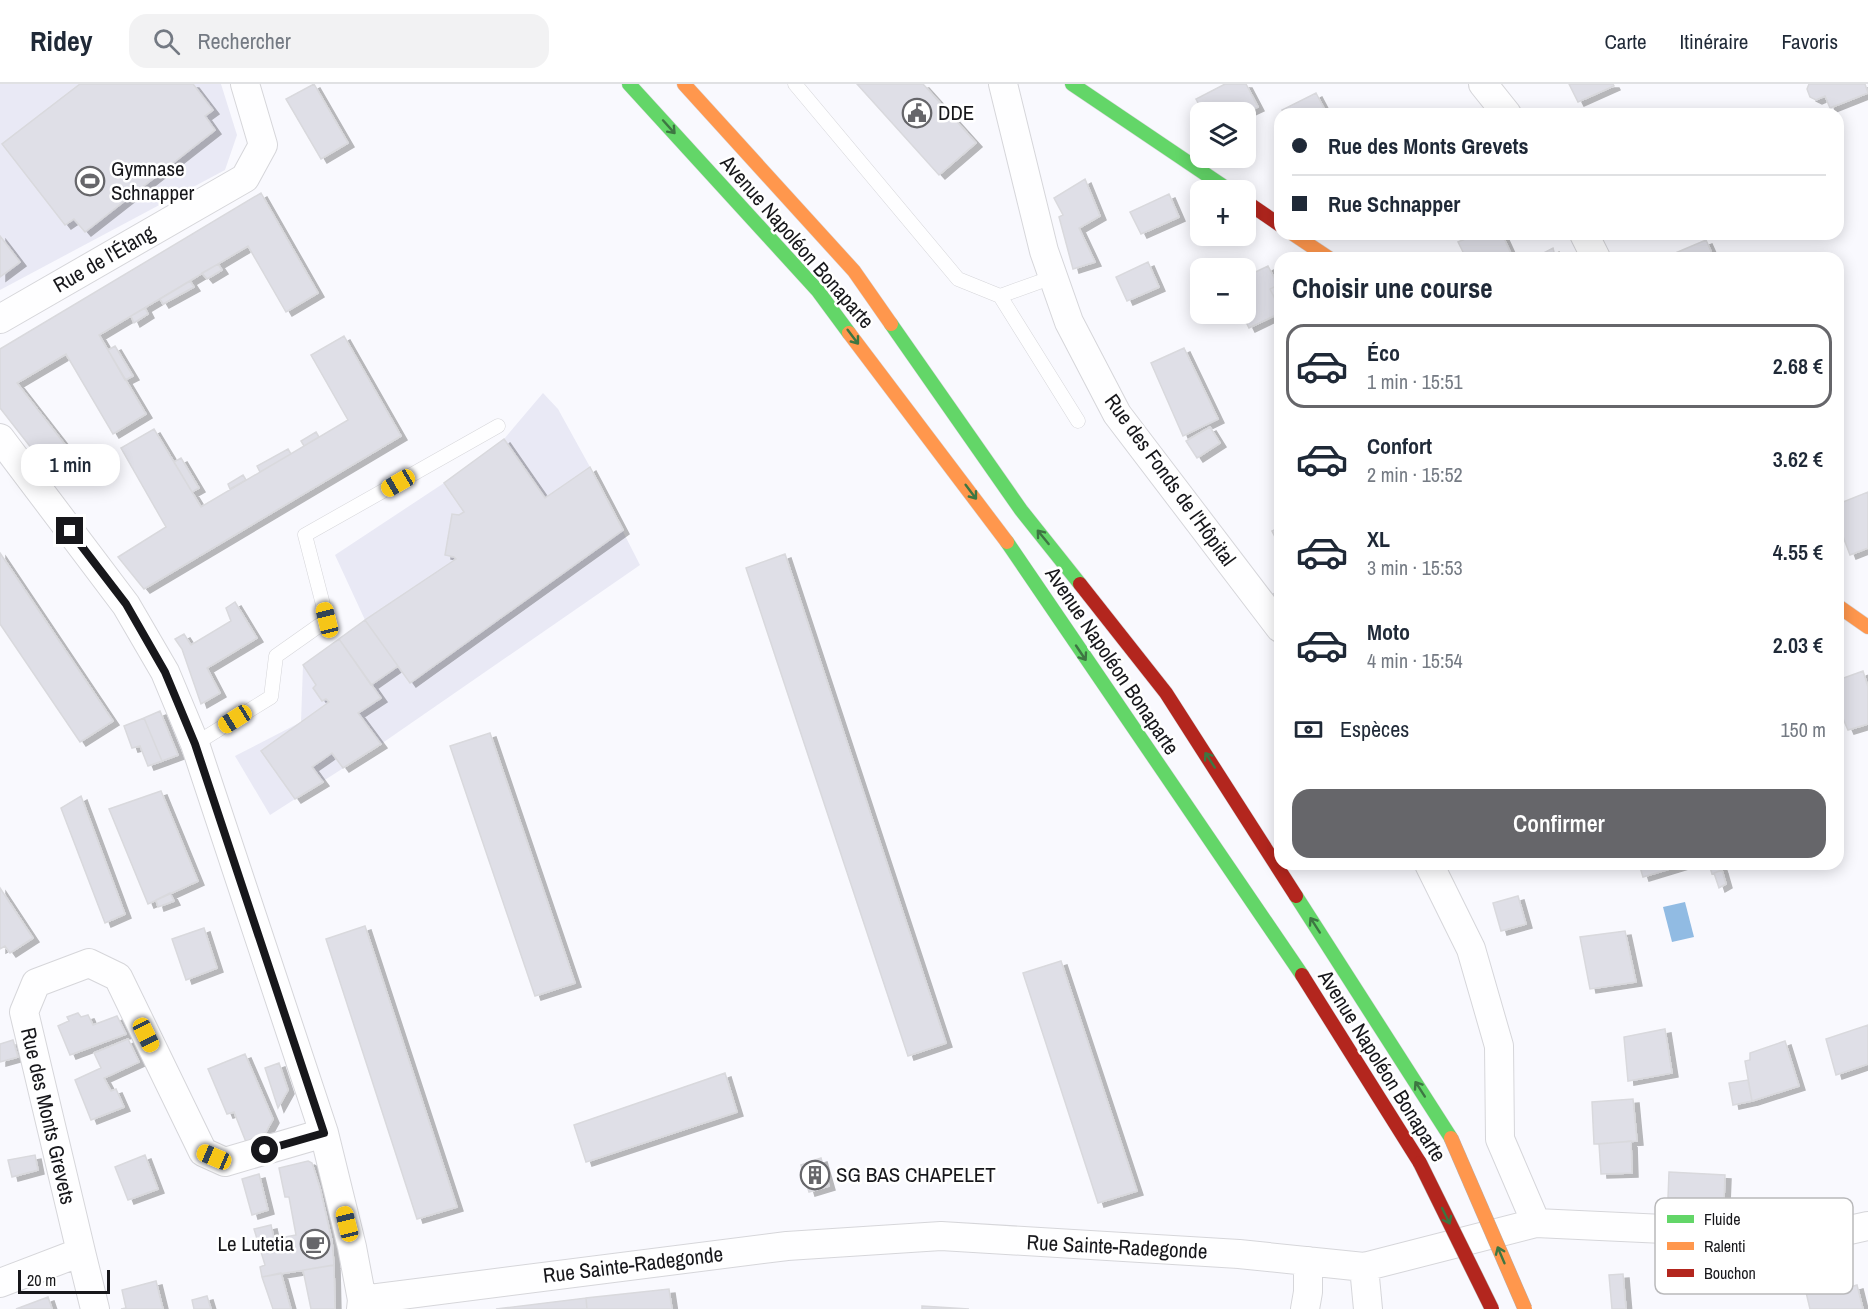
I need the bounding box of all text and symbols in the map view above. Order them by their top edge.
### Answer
search box [129,14,549,68]
text: Ridey [30,22,93,60]
icon: search [150,25,183,58]
text: Rechercher [198,26,291,56]
text: Carte [1604,27,1647,56]
text: Itinéraire [1680,27,1748,56]
text: Favoris [1781,27,1838,56]
public building icon: DDE [901,97,933,129]
place label: DDE [938,98,974,127]
map controls [1190,102,1256,324]
button: layers [1190,102,1256,168]
one-way arrow [662,120,676,135]
text: Rue des Monts Grevets [1328,131,1529,161]
street label: Avenue Napoléon Bonaparte [713,148,881,335]
place label: Gymnase Schnapper [111,154,195,207]
sports icon: Gymnase Schnapper [74,165,106,197]
button: + [1190,180,1256,246]
text: Rue Schnapper [1328,189,1460,219]
street label: Rue de l'Étang [48,218,160,299]
button: − [1190,258,1256,324]
text: Choisir une course [1292,270,1493,306]
one-way arrow [846,328,859,344]
text: Éco [1367,338,1400,368]
icon: car [1295,339,1349,393]
text: 2.68 € [1773,351,1823,381]
text: 1 min · 15:51 [1367,368,1463,395]
street label: Rue des Fonds de l'Hôpital [1098,388,1243,572]
text: Confort [1367,431,1432,461]
icon: car [1295,432,1349,486]
callout: 1 min [20,444,119,486]
text: 3.62 € [1773,444,1823,474]
text: 1 min [49,451,92,478]
text: 2 min · 15:52 [1367,461,1463,488]
car [378,466,418,500]
one-way arrow [964,484,977,500]
route end [56,517,83,544]
text: XL [1367,524,1390,554]
icon: car [1295,525,1349,579]
one-way arrow [1036,529,1049,545]
text: 4.55 € [1773,537,1823,567]
text: 3 min · 15:53 [1367,554,1463,581]
street label: Avenue Napoléon Bonaparte [1038,560,1186,760]
car [314,600,340,640]
text: Moto [1367,617,1410,647]
icon: car [1295,618,1349,672]
text: 2.03 € [1773,630,1823,660]
one-way arrow [1075,644,1088,661]
text: 4 min · 15:54 [1367,647,1463,674]
car [215,702,255,736]
icon: cash [1292,713,1325,746]
text: Espèces [1340,714,1409,744]
text: 150 m [1780,716,1826,743]
one-way arrow [1203,752,1215,769]
button: Confirmer [1292,789,1826,858]
one-way arrow [1309,917,1321,933]
street label: Avenue Napoléon Bonaparte [1311,964,1453,1167]
car [130,1015,162,1055]
street label: Rue des Monts Grevets [14,1024,83,1207]
one-way arrow [1413,1081,1425,1098]
route start [251,1136,278,1163]
car [194,1142,234,1172]
building icon: SG BAS CHAPELET [799,1159,831,1191]
place label: SG BAS CHAPELET [836,1160,996,1189]
legend [1655,1198,1853,1294]
car [334,1204,360,1244]
one-way arrow [1441,1206,1452,1224]
text: Fluide [1704,1208,1740,1230]
street label: Rue Sainte-Radegonde [1026,1227,1208,1266]
cafe icon: Le Lutetia [299,1228,331,1260]
place label: Le Lutetia [217,1229,294,1258]
text: Ralenti [1704,1235,1746,1257]
street label: Rue Sainte-Radegonde [541,1239,725,1290]
one-way arrow [1495,1247,1507,1265]
text: Bouchon [1704,1262,1756,1284]
scale bar [18,1267,110,1294]
text: 20 m [27,1269,56,1291]

